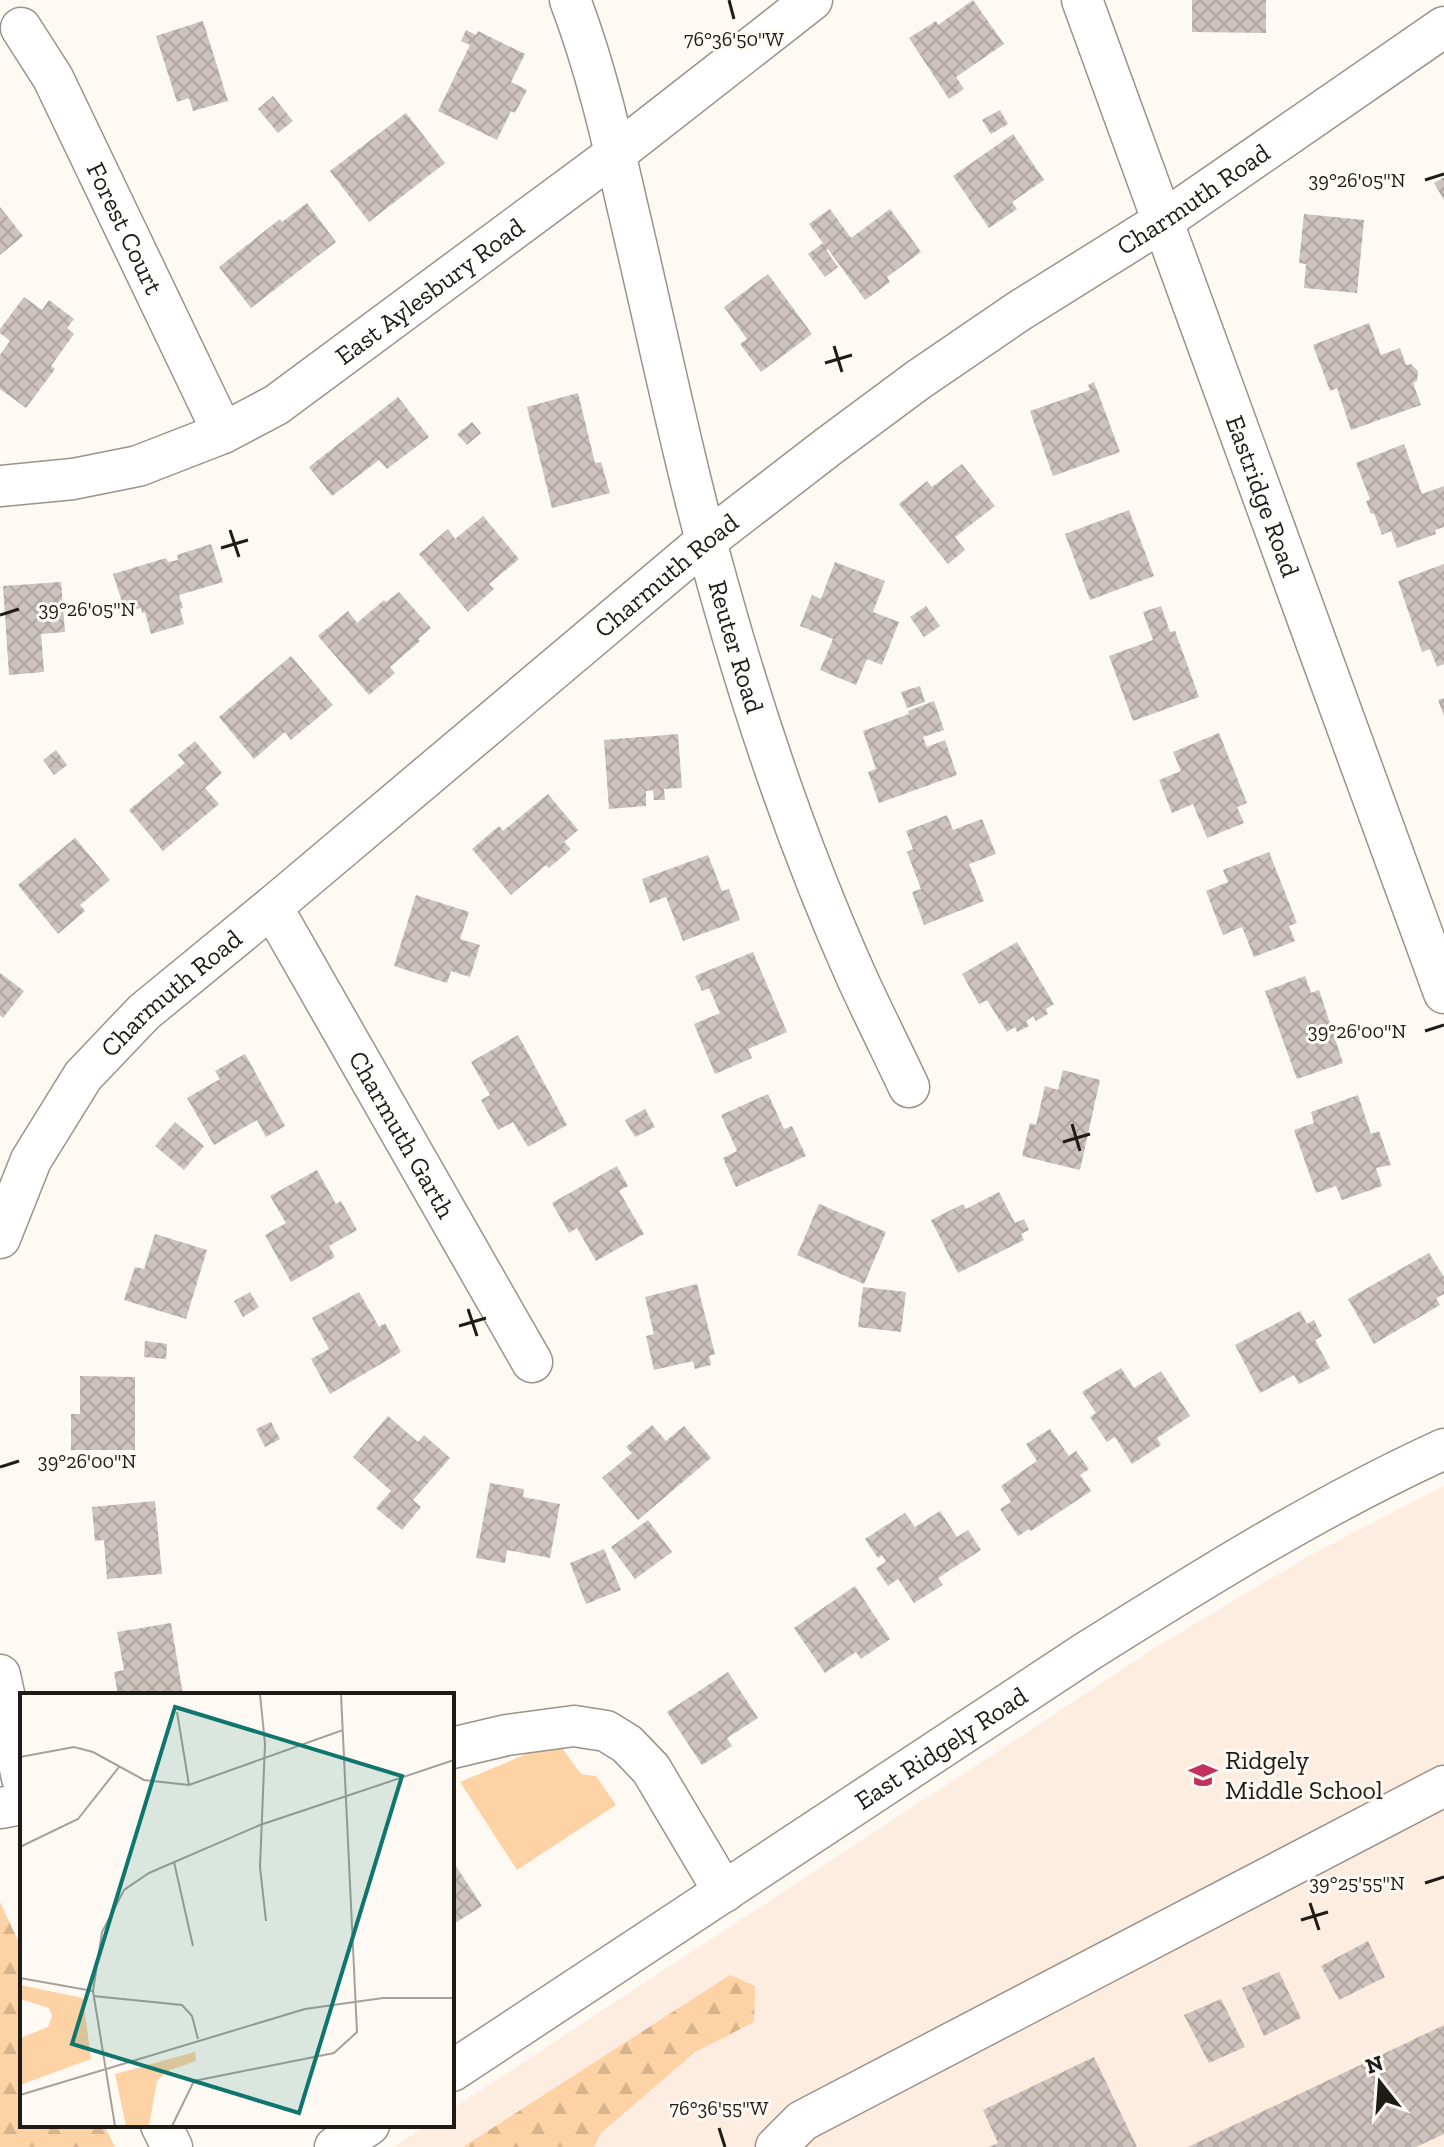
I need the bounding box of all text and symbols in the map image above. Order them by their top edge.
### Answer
text: 76°36'50"W [684,27,784,51]
street label: Charmuth Road [1111,136,1276,262]
street label: Forest Court [80,157,170,300]
text: 39°26'05"N [1309,168,1406,192]
street label: East Aylesbury Road [329,211,530,372]
street label: Eastridge Road [1219,411,1307,581]
street label: Charmuth Road [588,506,745,644]
street label: Reuter Road [701,577,771,717]
text: 39°26'05"N [39,597,136,621]
street label: Charmuth Road [94,922,248,1064]
text: 39°26'00"N [1308,1019,1406,1043]
street label: Charmuth Garth [342,1045,463,1224]
text: 39°26'00"N [38,1449,136,1473]
street label: East Ridgely Road [849,1680,1033,1817]
inset map [20,1693,454,2127]
place label: Ridgely Middle School [1225,1744,1383,1806]
school or university icon: Ridgely Middle School [1188,1760,1218,1790]
text: 39°25'55"N [1309,1871,1405,1895]
north arrow [1340,2043,1420,2123]
text: N [1362,2049,1387,2080]
text: 76°36'55"W [670,2096,769,2120]

